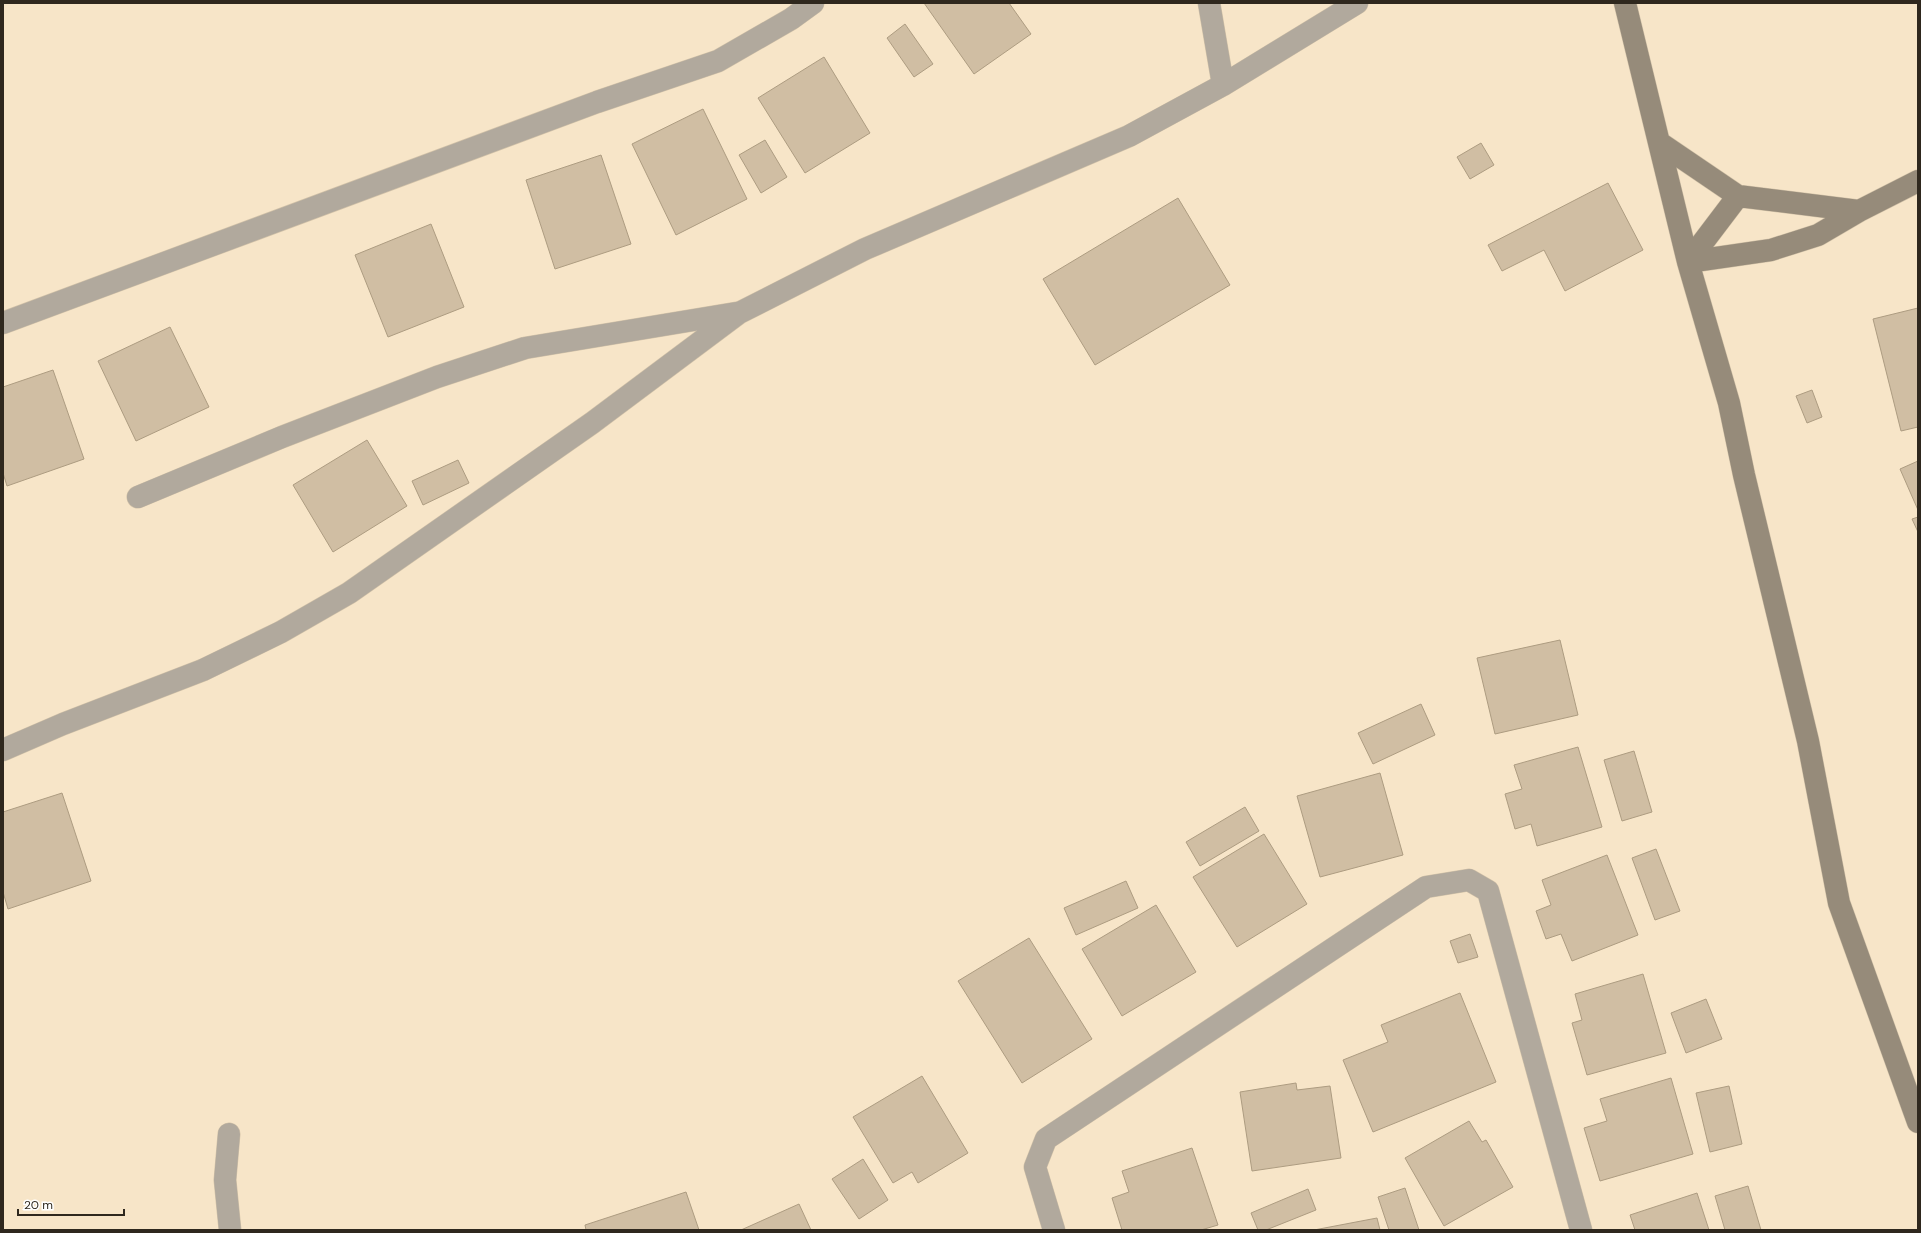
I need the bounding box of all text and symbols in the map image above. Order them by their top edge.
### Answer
scale bar [18,1191,124,1217]
text: 20 m [24,1197,53,1213]

